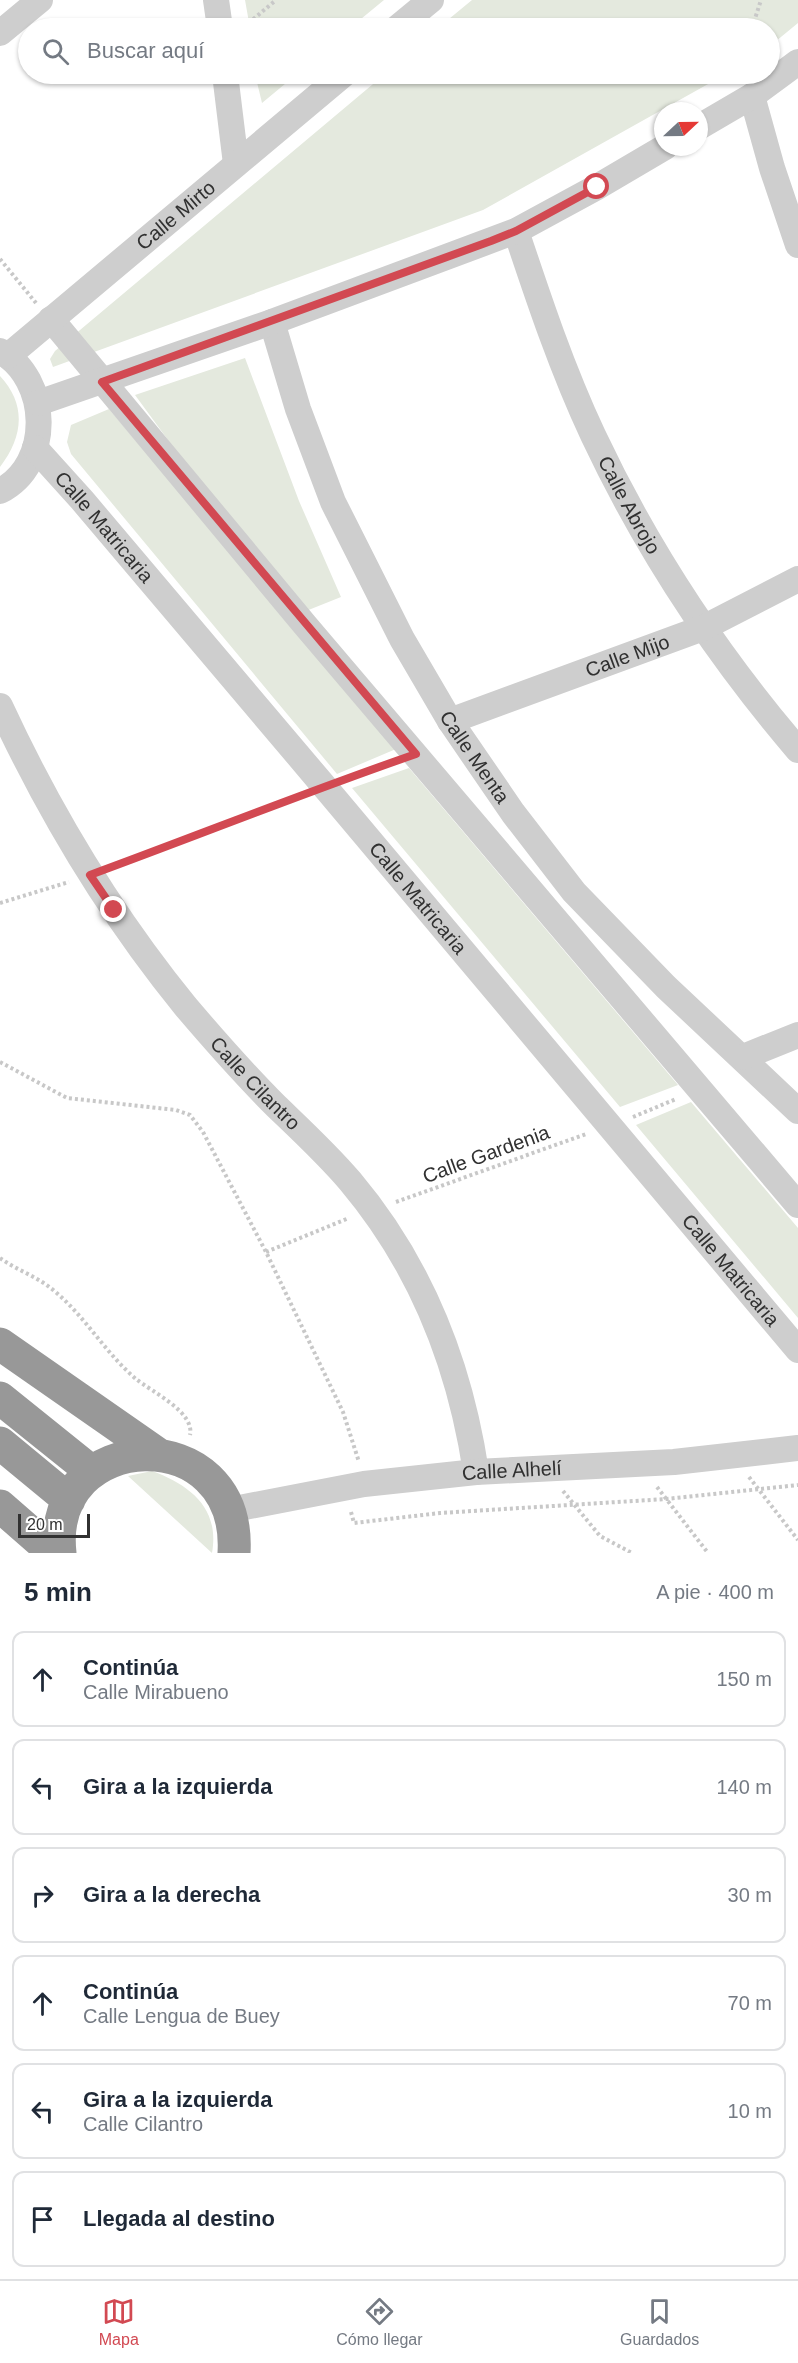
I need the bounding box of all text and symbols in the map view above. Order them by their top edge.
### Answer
search box [18,18,780,84]
icon: search [39,35,72,68]
text: Buscar aquí [87,38,204,63]
north arrow [654,102,708,156]
route start [583,173,609,199]
street label: Calle Mirto [132,176,219,254]
street label: Calle Abrojo [594,453,665,558]
street label: Calle Matricaria [51,467,158,587]
street label: Calle Mijo [582,630,672,681]
street label: Calle Menta [435,707,514,808]
street label: Calle Matricaria [365,838,472,959]
route end [100,896,126,922]
street label: Calle Cilantro [206,1032,305,1134]
street label: Calle Gardenia [420,1121,553,1187]
street label: Calle Matricaria [678,1210,784,1331]
street label: Calle Alhelí [461,1457,563,1484]
scale bar [18,1511,90,1538]
text: 20 m [27,1516,63,1533]
text: 5 min [24,1577,92,1607]
text: A pie · 400 m [656,1581,774,1603]
text: Continúa [83,1655,178,1680]
icon: ahead [26,1663,59,1696]
text: 150 m [716,1668,772,1690]
text: Calle Mirabueno [83,1681,229,1703]
icon: left [26,1771,59,1804]
text: Gira a la izquierda [83,1774,273,1799]
text: 140 m [716,1776,772,1798]
icon: right [26,1879,59,1912]
text: Gira a la derecha [83,1882,260,1907]
text: 30 m [728,1884,772,1906]
text: Continúa [83,1979,178,2004]
icon: ahead [26,1987,59,2020]
text: 70 m [728,1992,772,2014]
text: Calle Lengua de Buey [83,2005,280,2027]
text: Gira a la izquierda [83,2087,273,2112]
icon: left [26,2095,59,2128]
text: 10 m [728,2100,772,2122]
text: Calle Cilantro [83,2113,203,2135]
icon: arrive [26,2203,59,2236]
text: Llegada al destino [83,2206,275,2231]
tab: Mapa [99,2295,139,2349]
tab: Cómo llegar [336,2295,423,2349]
tab: Guardados [620,2295,699,2349]

